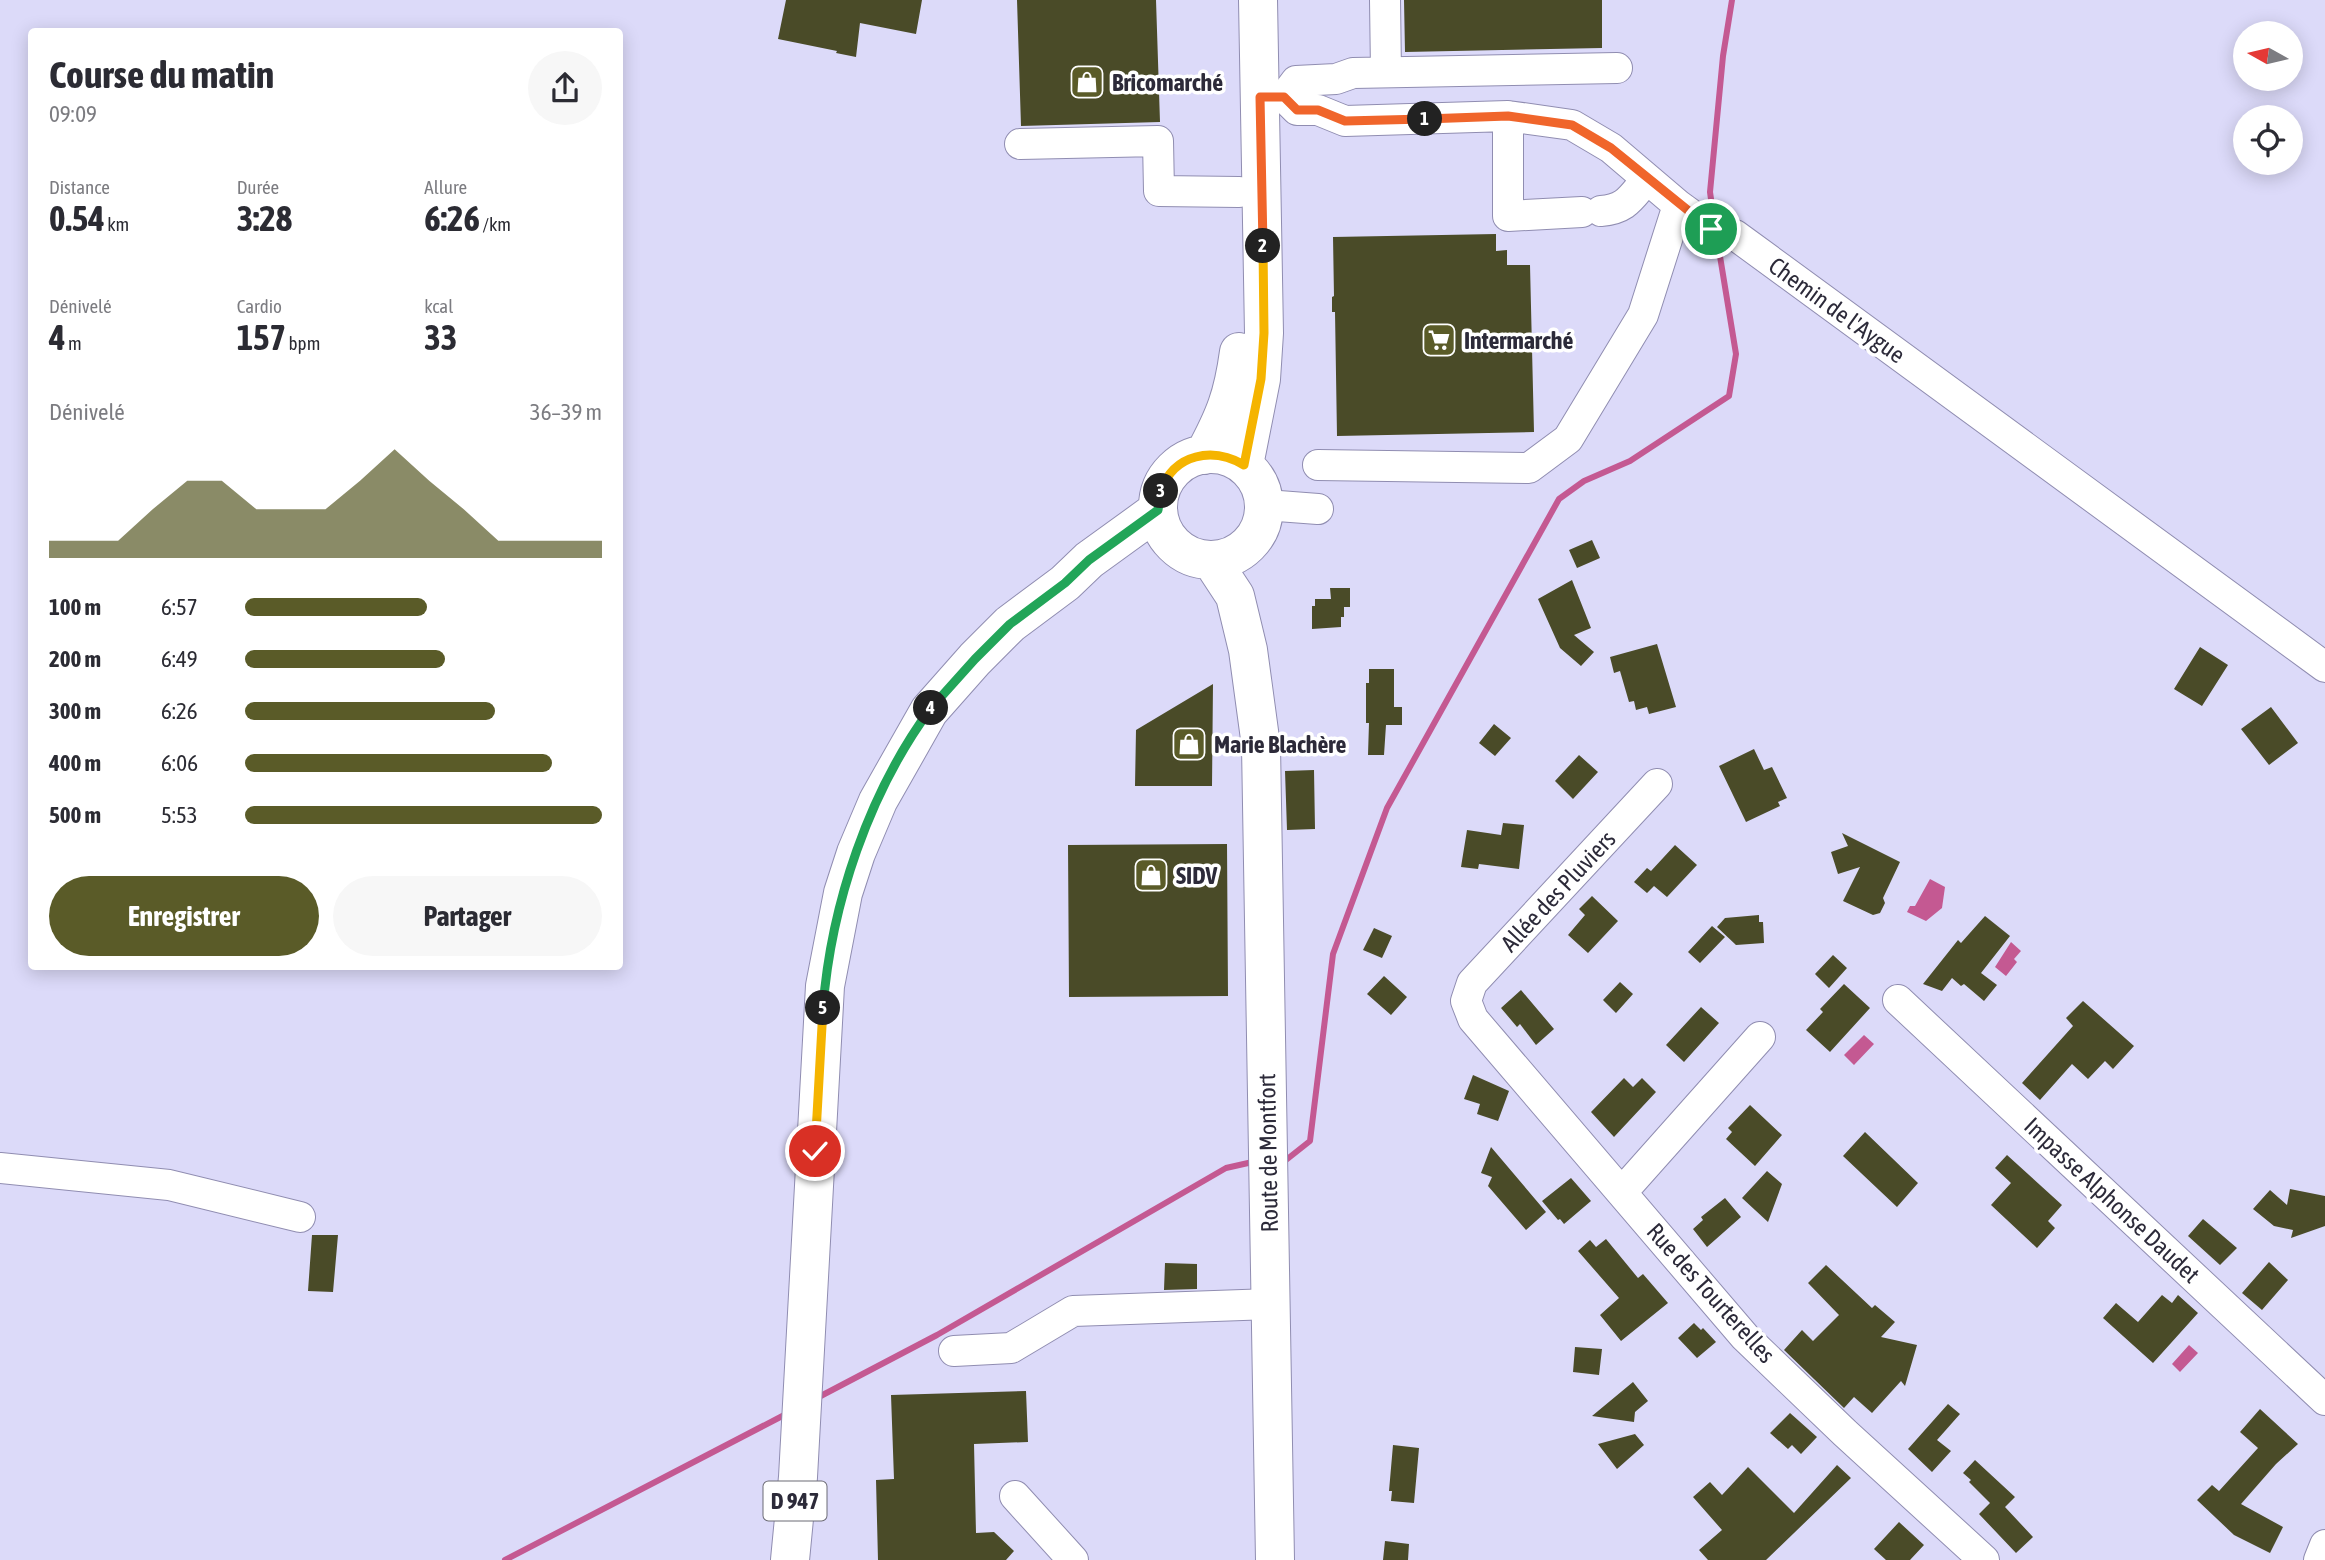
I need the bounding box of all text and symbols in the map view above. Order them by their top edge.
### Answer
north arrow [2233,21,2303,91]
map controls [2233,21,2303,175]
button: share [528,51,602,125]
text: Course du matin [49,53,274,96]
shop icon: Bricomarché [1068,63,1106,101]
place label: Bricomarché [1112,69,1223,96]
text: 09:09 [49,101,97,127]
pin: 1 [1408,102,1442,136]
button: locate [2233,105,2303,175]
text: 1 [1420,107,1429,129]
text: Distance [49,176,110,198]
text: Durée [237,176,279,198]
text: Allure [424,176,467,198]
text: 0.54 [49,198,105,238]
text: 3:28 [237,198,292,238]
text: 6:26 [424,198,480,238]
pin [1681,199,1741,259]
icon: arrive [1692,210,1730,248]
text: km [105,213,129,235]
text: /km [480,213,511,235]
pin: 2 [1246,229,1280,264]
text: 2 [1258,234,1267,256]
street label: Chemin de l'Aygue [1764,252,1910,368]
text: Dénivelé [49,295,112,317]
text: Cardio [237,295,282,317]
text: kcal [424,295,453,317]
text: 4 [49,317,65,357]
text: 157 [237,317,286,357]
text: 33 [424,317,457,357]
supermarket icon: Intermarché [1420,321,1458,359]
place label: Intermarché [1464,327,1573,354]
text: m [65,332,82,354]
text: bpm [286,332,320,354]
text: Dénivelé [49,399,125,425]
text: 36–39 m [530,399,602,425]
pin: 3 [1144,474,1178,508]
text: 3 [1156,479,1165,501]
text: 100 m [49,594,101,620]
text: 6:57 [161,594,198,620]
text: 200 m [49,646,101,672]
text: 6:49 [161,646,198,672]
pin: 4 [914,690,948,726]
text: 4 [926,696,935,718]
text: 300 m [49,698,101,724]
text: 6:26 [161,698,198,724]
shop icon: Marie Blachère [1170,725,1208,763]
place label: Marie Blachère [1214,731,1346,758]
text: 400 m [49,750,101,776]
text: 6:06 [161,750,198,776]
text: 500 m [49,802,101,828]
text: 5:53 [161,802,198,828]
street label: Allée des Pluviers [1495,825,1621,957]
shop icon: SIDV [1132,856,1170,894]
place label: SIDV [1176,862,1217,889]
button: Enregistrer [49,876,319,956]
button: Partager [333,876,602,956]
pin: 5 [806,990,840,1026]
text: 5 [818,996,827,1018]
street label: Route de Montfort [1253,1073,1283,1233]
street label: Impasse Alphonse Daudet [2019,1112,2205,1288]
pin [785,1121,845,1181]
icon: check [796,1132,834,1170]
street label: Rue des Tourterelles [1641,1218,1781,1368]
road number: D 947 [764,1482,826,1520]

